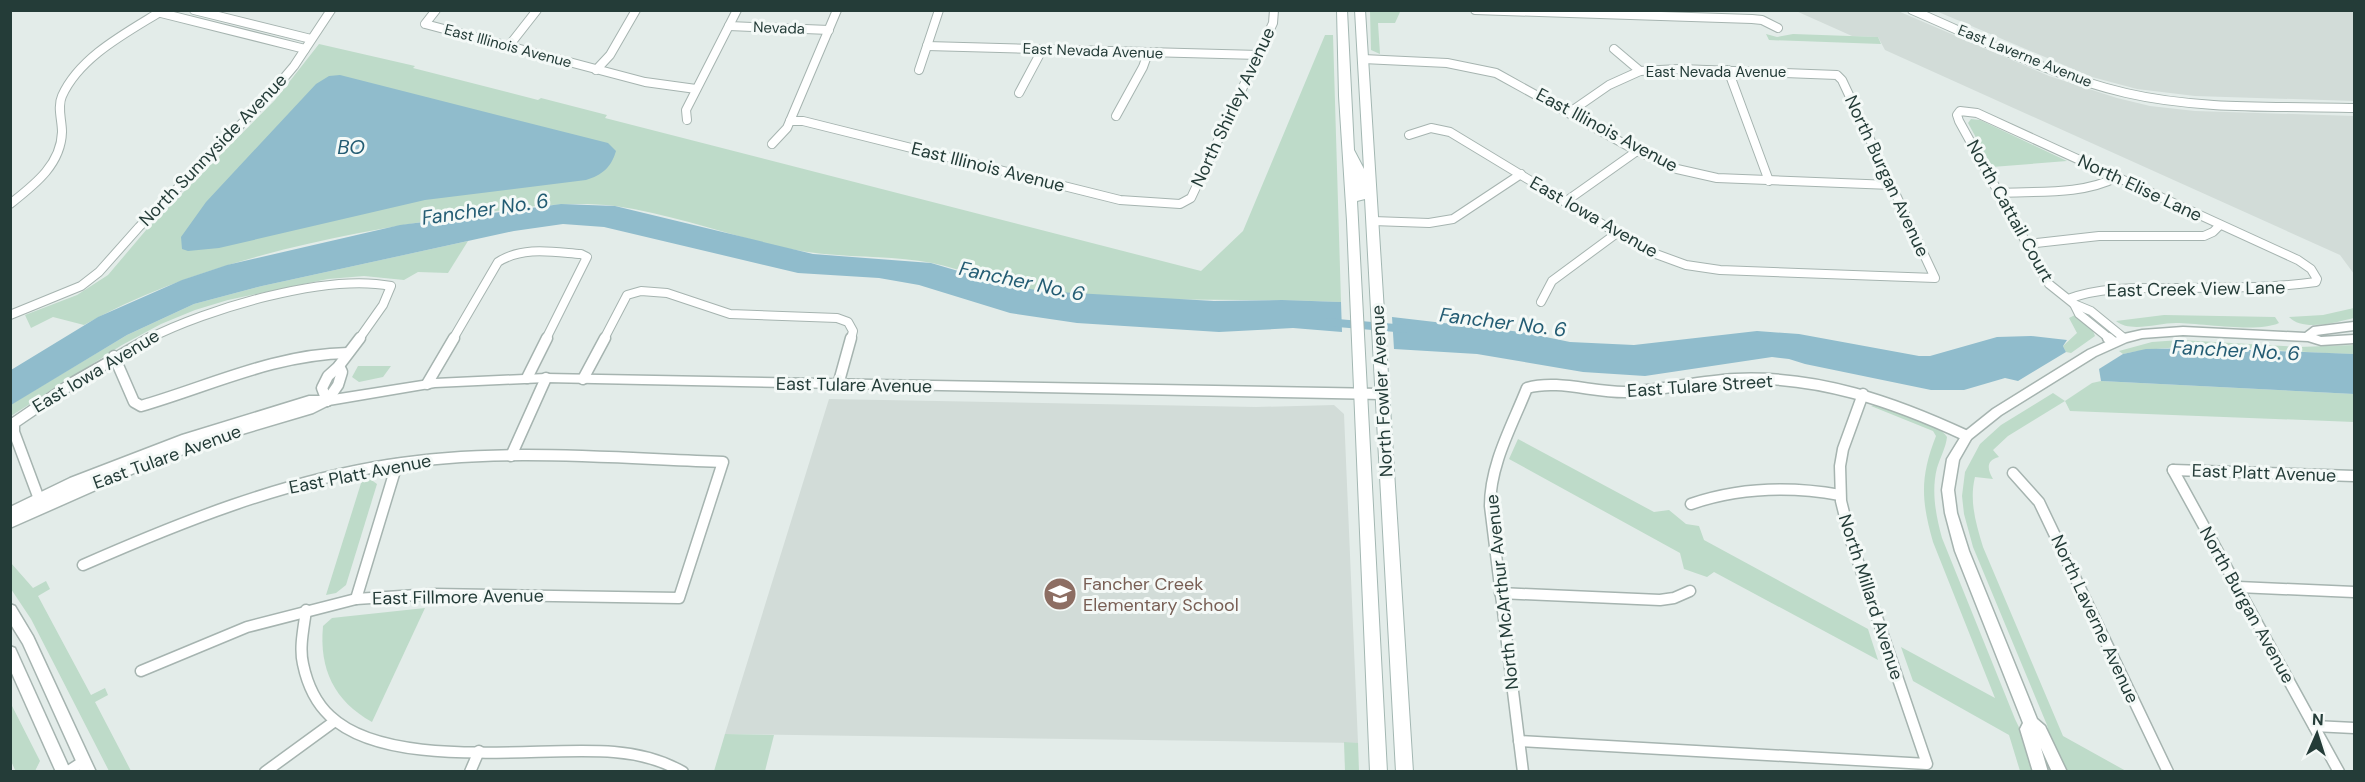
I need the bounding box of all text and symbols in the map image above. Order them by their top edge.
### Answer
street label: Nevada [753,17,805,39]
street label: East Illinois Avenue [442,19,574,73]
street label: East Laverne Avenue [1955,20,2095,92]
street label: North Shirley Avenue [1185,23,1281,191]
street label: East Nevada Avenue [1022,39,1164,63]
street label: East Nevada Avenue [1646,62,1786,82]
street label: North Sunnyside Avenue [134,68,292,232]
street label: East Illinois Avenue [1532,82,1682,178]
street label: North Burgan Avenue [1839,91,1935,261]
water label: BO [337,134,365,160]
street label: East Illinois Avenue [909,136,1067,198]
street label: North Cattail Court [1961,136,2059,286]
street label: North Elise Lane [2074,149,2206,227]
street label: East Iowa Avenue [1526,171,1662,263]
water label: Fancher No. 6 [420,187,550,231]
water label: Fancher No. 6 [957,255,1087,307]
street label: East Creek View Lane [2107,275,2285,303]
water label: Fancher No. 6 [1438,301,1568,343]
street label: North Fowler Avenue [1366,304,1398,478]
street label: East Iowa Avenue [28,324,164,418]
water label: Fancher No. 6 [2172,334,2300,366]
street label: East Tulare Street [1626,369,1774,403]
street label: East Tulare Avenue [776,372,932,398]
street label: East Tulare Avenue [89,419,245,495]
street label: East Platt Avenue [287,448,433,500]
street label: East Platt Avenue [2191,458,2337,488]
street label: North McArthur Avenue [1480,493,1524,691]
street label: North Millard Avenue [1833,511,1909,683]
street label: North Burgan Avenue [2194,522,2300,688]
street label: North Laverne Avenue [2045,531,2145,707]
place label: Fancher Creek Elementary School [1083,572,1239,617]
school or university icon: Fancher Creek Elementary School [1042,576,1078,612]
street label: East Fillmore Avenue [372,584,544,610]
north arrow [2287,704,2347,764]
text: N [2311,709,2324,730]

